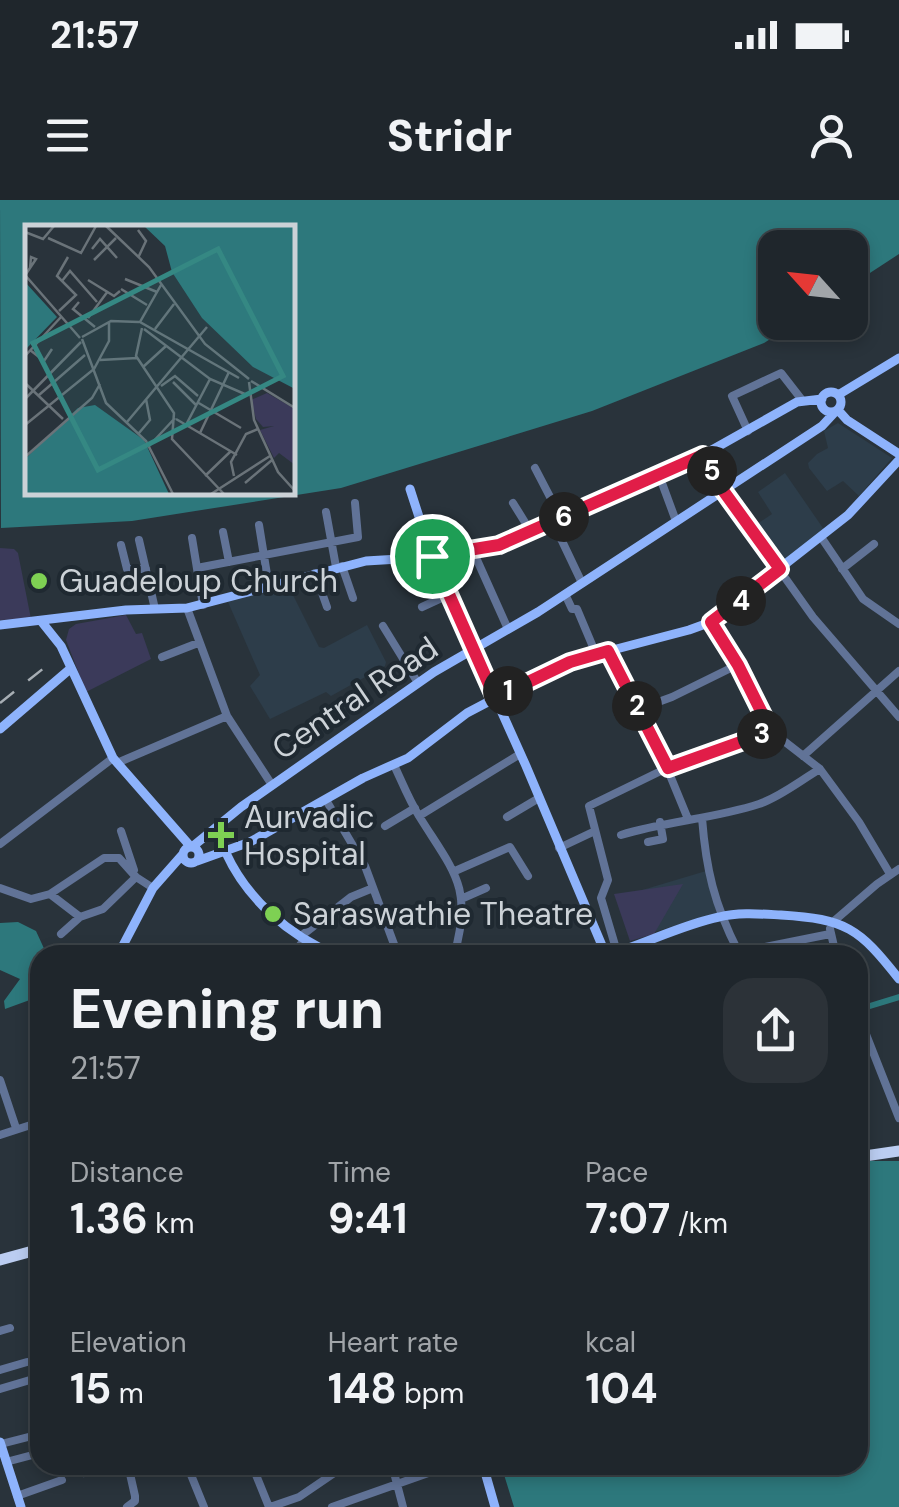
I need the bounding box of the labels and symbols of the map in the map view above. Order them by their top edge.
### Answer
inset map [25,225,295,495]
north arrow [758,230,868,340]
pin: 5 [687,446,737,496]
pin: 6 [539,492,589,542]
pin [390,514,475,599]
place label: Guadeloup Church [59,560,338,602]
marker: Guadeloup Church [28,570,50,592]
pin: 4 [716,576,766,626]
street label: Central Road [264,627,446,769]
pin: 1 [483,666,533,716]
pin: 2 [612,681,662,731]
pin: 3 [737,709,787,759]
place label: Aurvadic Hospital [244,796,375,875]
marker: Aurvadic Hospital [208,822,234,848]
place label: Saraswathie Theatre [293,893,593,935]
marker: Saraswathie Theatre [262,903,284,925]

